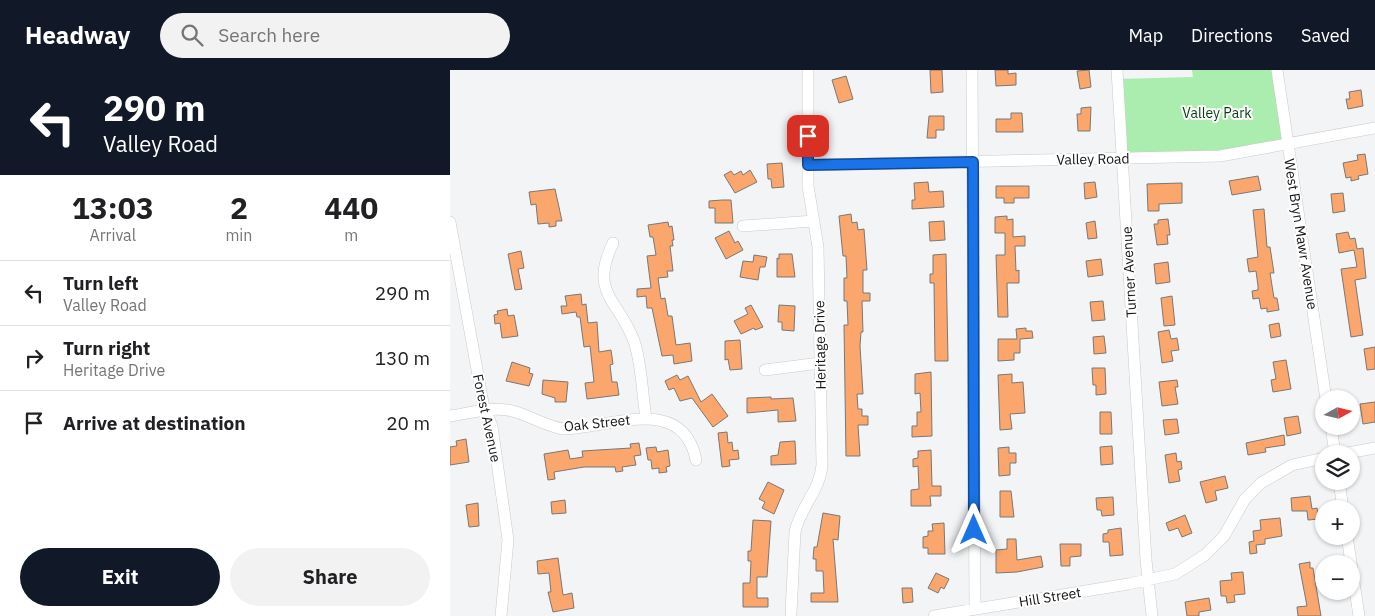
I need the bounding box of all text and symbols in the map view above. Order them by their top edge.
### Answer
search box [160,13,510,58]
text: Headway [25,19,130,51]
icon: search [178,21,206,49]
text: Search here [218,23,320,47]
text: Map [1128,24,1163,47]
text: Directions [1191,24,1273,47]
text: Saved [1301,24,1350,47]
text: 290 m [103,85,206,131]
icon: left [20,90,85,155]
park label: Valley Park [1182,104,1252,122]
pin [787,115,829,157]
icon: arrive [794,122,822,150]
text: Valley Road [103,129,218,158]
street label: Valley Road [1056,149,1130,169]
street label: West Bryn Mawr Avenue [1280,157,1322,311]
text: 13:03 [72,188,154,227]
text: 2 [230,188,248,227]
text: 440 [324,188,378,227]
text: Arrival [89,225,136,245]
text: min [225,225,252,245]
text: m [344,225,358,245]
street label: Turner Avenue [1118,226,1140,318]
text: Turn left [63,271,139,295]
icon: left [20,279,48,307]
text: 290 m [375,281,430,305]
text: Valley Road [63,295,147,315]
street label: Heritage Drive [810,300,830,390]
text: Turn right [63,336,150,360]
icon: right [20,344,48,372]
text: 130 m [375,346,430,370]
text: Heritage Drive [63,360,165,380]
street label: Forest Avenue [469,372,505,464]
north arrow [1315,390,1360,435]
map controls [1315,390,1360,600]
icon: arrive [20,409,48,437]
text: Arrive at destination [63,411,246,435]
text: 20 m [386,411,430,435]
street label: Oak Street [563,411,631,435]
button: layers [1315,445,1360,490]
button: + [1315,500,1360,545]
position arrow [947,503,999,555]
button: Exit [20,548,220,606]
button: Share [230,548,430,606]
button: − [1315,555,1360,600]
street label: Hill Street [1018,583,1082,611]

